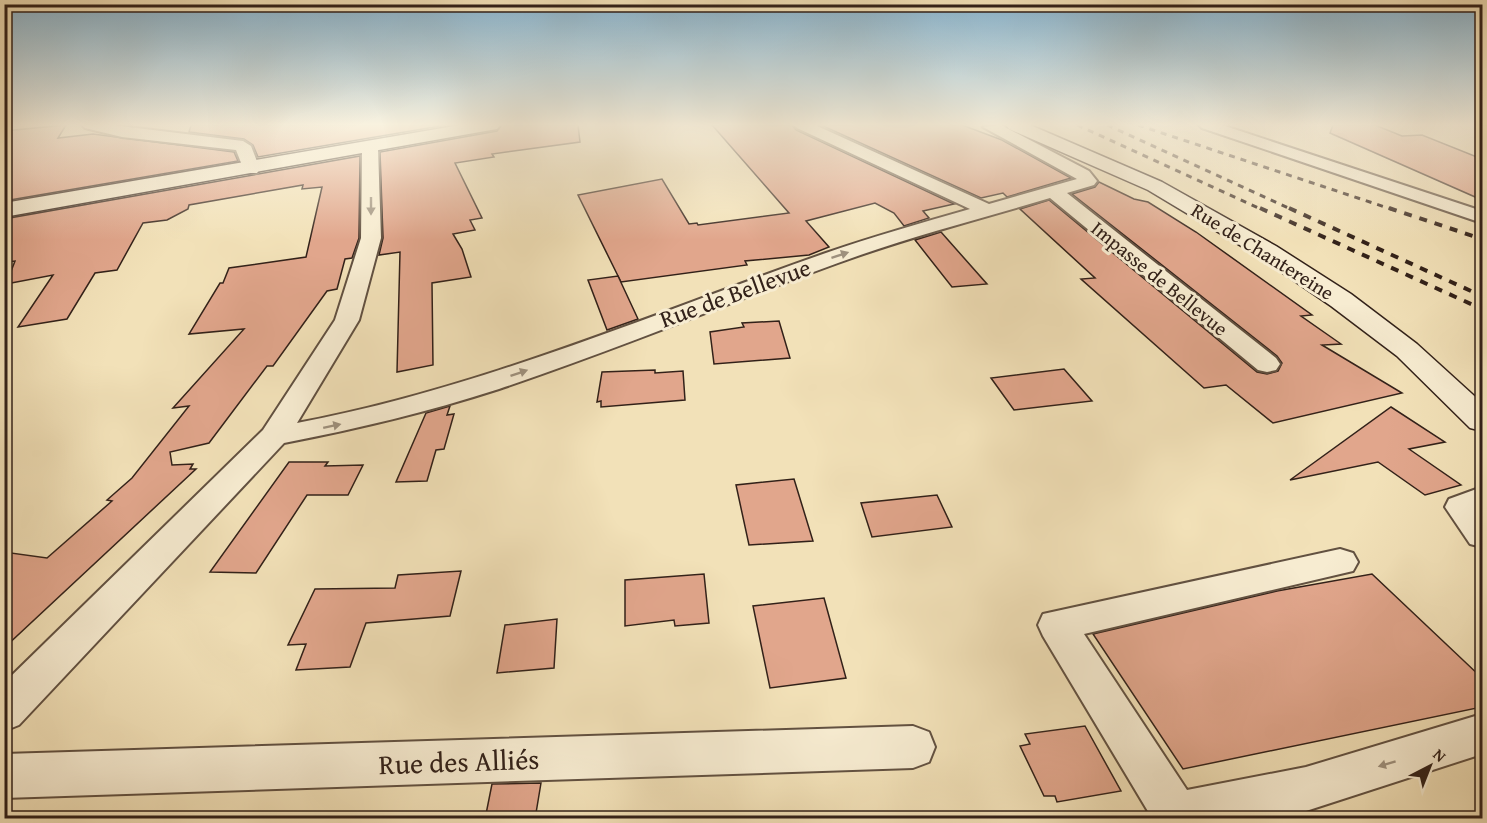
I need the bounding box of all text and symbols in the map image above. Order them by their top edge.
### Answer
street label: Rue de Chantereine [1186,195,1340,307]
one-way arrow [366,197,376,216]
street label: Impasse de Bellevue [1085,214,1235,342]
street label: Rue de Bellevue [655,249,815,337]
one-way arrow [831,250,849,259]
one-way arrow [511,367,529,377]
one-way arrow [323,421,341,431]
north arrow [1400,736,1460,796]
street label: Rue des Alliés [378,738,540,784]
text: N [1428,742,1452,768]
one-way arrow [1378,760,1396,769]

